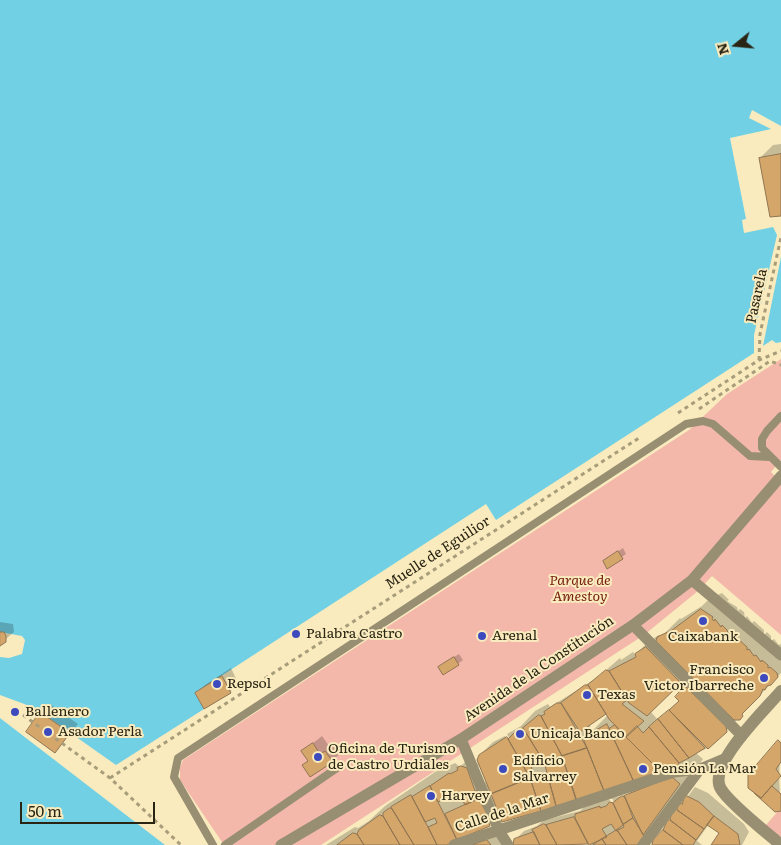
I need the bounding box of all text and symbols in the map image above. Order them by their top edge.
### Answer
north arrow [711,20,761,70]
text: N [710,41,733,58]
street label: Pasarela [743,267,771,325]
street label: Muelle de Eguilior [383,513,493,593]
park label: Parque de Amestoy [549,573,611,606]
street label: Avenida de la Constitución [461,613,617,725]
marker: Caixabank [697,615,709,627]
place label: Palabra Castro [306,626,402,642]
marker: Palabra Castro [290,628,302,640]
place label: Arenal [492,628,537,644]
place label: Caixabank [668,629,738,645]
marker: Arenal [476,630,488,642]
place label: Francisco Victor Ibarreche [644,662,754,694]
marker: Francisco Victor Ibarreche [758,672,770,684]
place label: Repsol [227,676,271,692]
marker: Repsol [211,678,223,690]
place label: Texas [597,687,635,703]
marker: Texas [581,689,593,701]
place label: Ballenero [25,704,89,720]
marker: Ballenero [9,706,21,718]
place label: Asador Perla [58,724,142,740]
marker: Asador Perla [42,726,54,738]
place label: Unicaja Banco [530,726,625,742]
marker: Unicaja Banco [514,728,526,740]
place label: Oficina de Turismo de Castro Urdiales [328,741,456,774]
marker: Oficina de Turismo de Castro Urdiales [312,751,324,763]
place label: Edificio Salvarrey [513,753,577,786]
place label: Pensión La Mar [653,761,756,777]
marker: Edificio Salvarrey [497,763,509,775]
marker: Pensión La Mar [637,763,649,775]
place label: Harvey [441,788,490,804]
marker: Harvey [425,790,437,802]
street label: Calle de la Mar [453,790,551,836]
scale bar [22,792,158,824]
text: 50 m [28,799,62,822]

